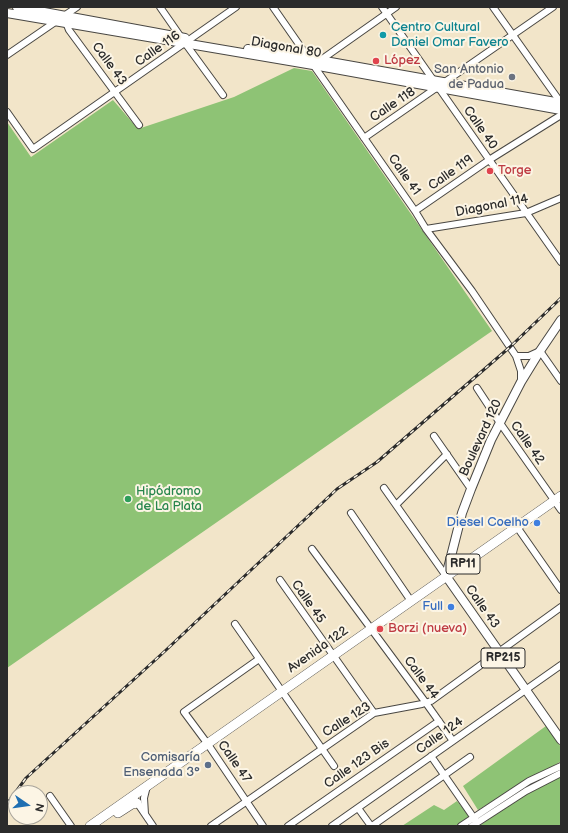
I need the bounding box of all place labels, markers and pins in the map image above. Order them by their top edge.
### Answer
place label: Centro Cultural Daniel Omar Favero [391,20,509,51]
marker: Centro Cultural Daniel Omar Favero [378,30,388,40]
place label: López [384,53,420,69]
marker: López [371,56,381,66]
place label: San Antonio de Padua [434,62,504,93]
marker: San Antonio de Padua [507,72,517,82]
place label: Torge [498,163,532,179]
marker: Torge [485,166,495,176]
place label: Hipódromo de La Plata [136,484,202,515]
marker: Hipódromo de La Plata [123,494,133,504]
place label: Diesel Coelho [446,515,529,531]
marker: Diesel Coelho [532,518,542,528]
place label: Full [422,599,443,615]
marker: Full [446,602,456,612]
place label: Borzi (nueva) [388,621,467,637]
marker: Borzi (nueva) [375,624,385,634]
place label: Comisaría Ensenada 3° [123,750,200,781]
marker: Comisaría Ensenada 3° [203,760,213,770]

